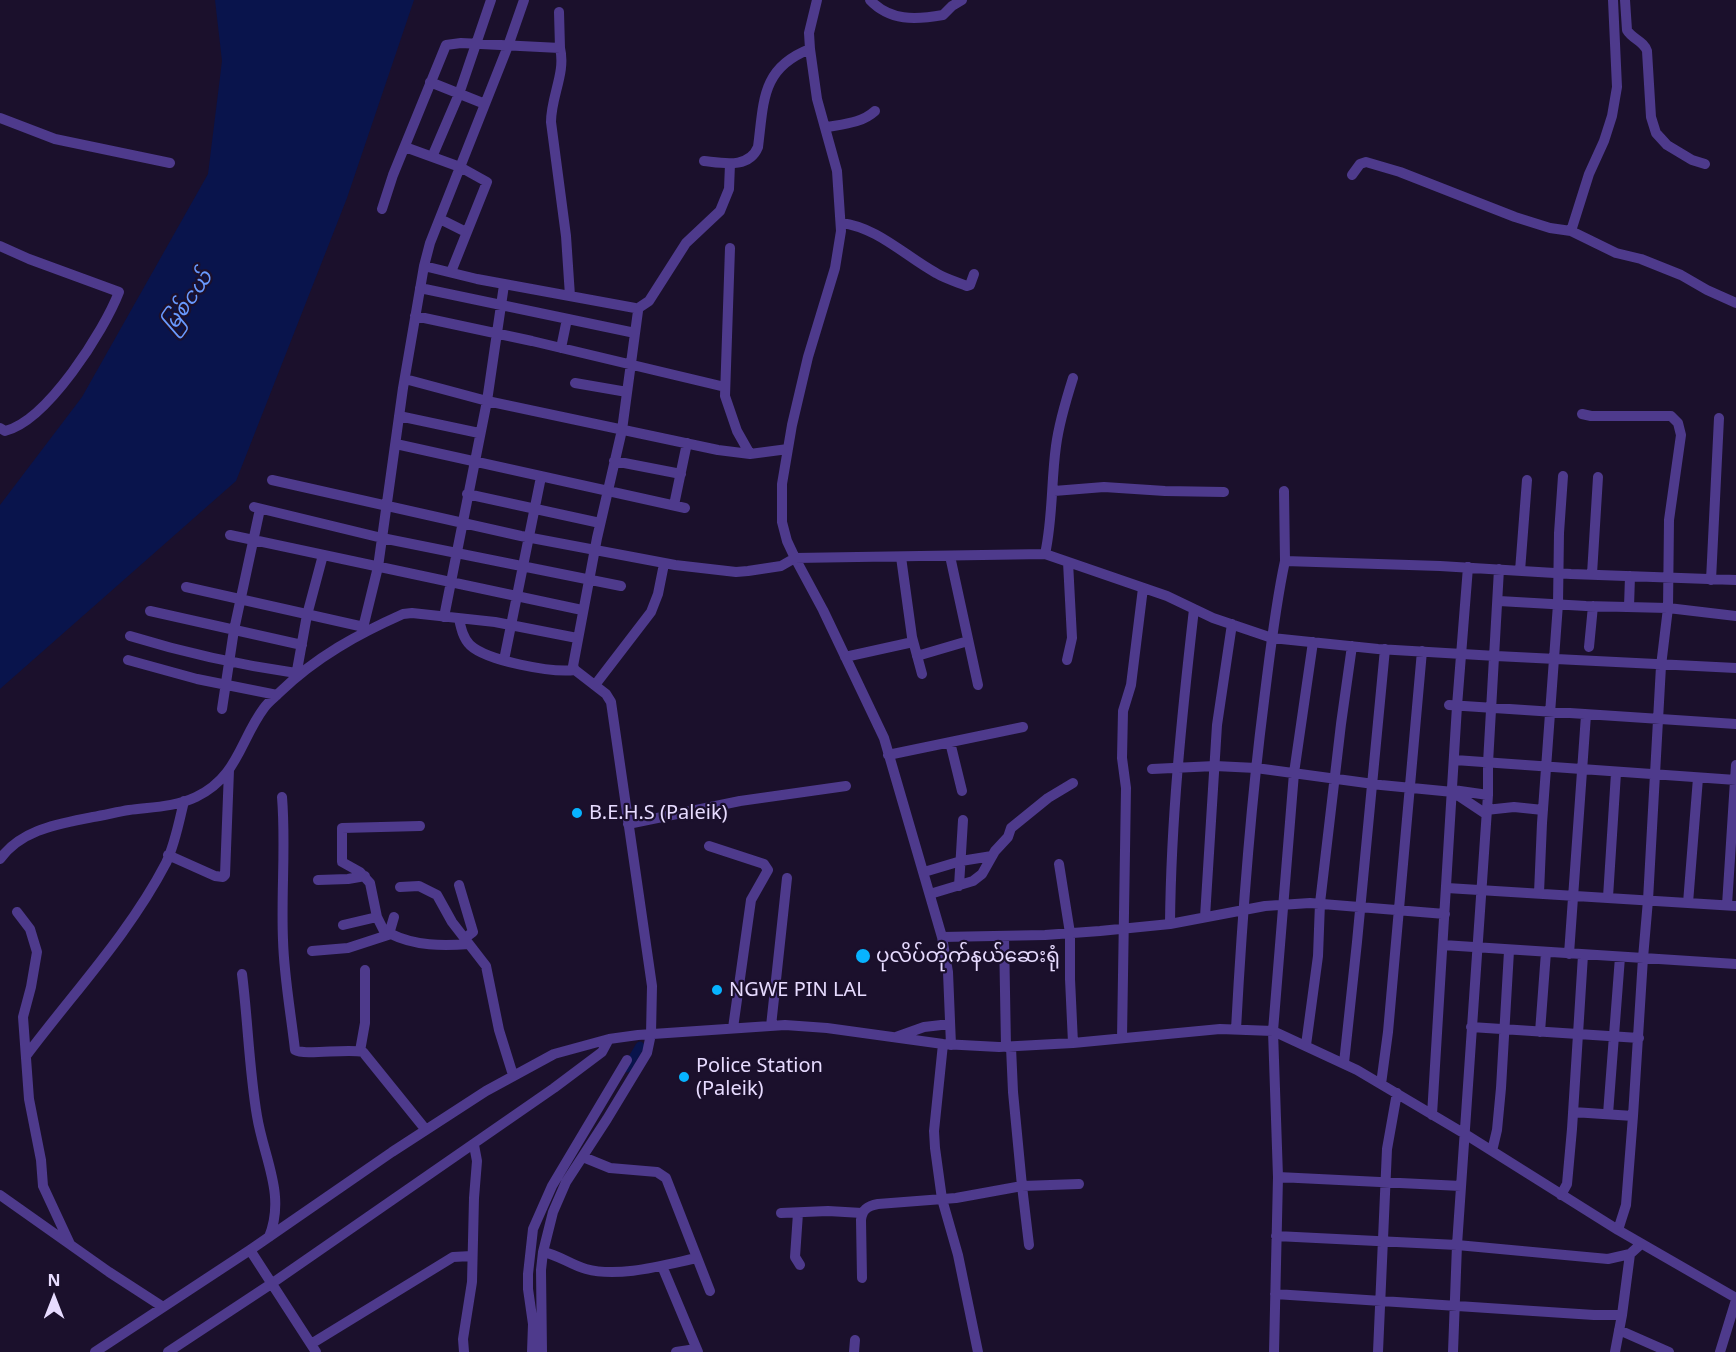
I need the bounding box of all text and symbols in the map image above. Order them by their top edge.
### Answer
water label: မြစ်ငယ် [157,266,219,338]
place label: B.E.H.S (Paleik) [589,801,728,825]
marker: B.E.H.S (Paleik) [570,806,584,820]
place label: ပုလိပ်တိုက်နယ်ဆေးရုံ [876,944,1060,968]
marker: ပုလိပ်တိုက်နယ်ဆေးရုံ [854,947,872,965]
place label: NGWE PIN LAL [729,978,867,1002]
marker: NGWE PIN LAL [710,983,724,997]
place label: Police Station (Paleik) [696,1054,823,1101]
marker: Police Station (Paleik) [677,1070,691,1084]
north arrow [24,1268,84,1328]
text: N [47,1269,61,1291]

